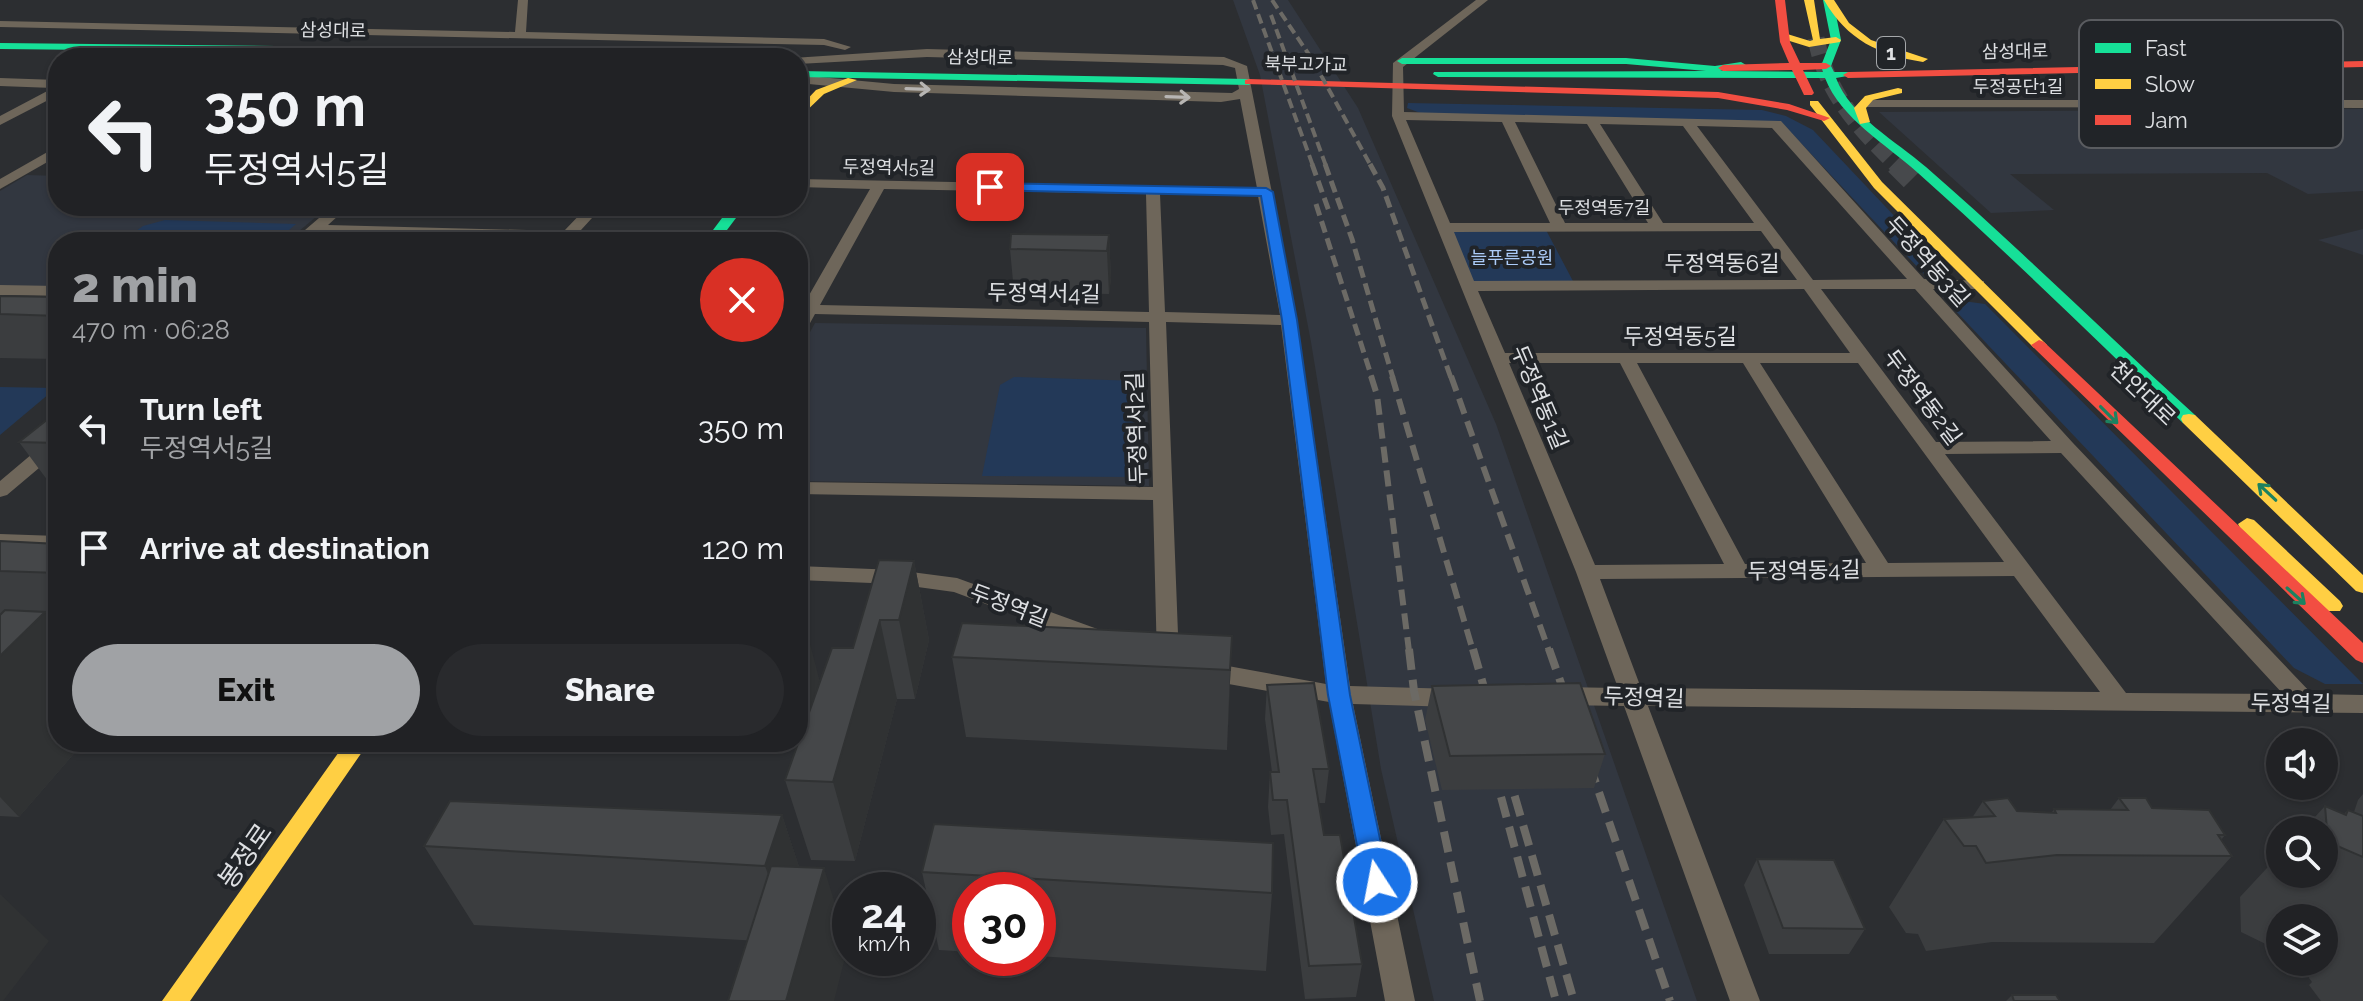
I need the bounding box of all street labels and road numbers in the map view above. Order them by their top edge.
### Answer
street label: 삼성대로 [300,19,366,41]
road number: 1 [1877,37,1905,69]
street label: 삼성대로 [1982,40,2048,62]
street label: 삼성대로 [947,46,1013,68]
street label: 북부고가교 [1264,53,1348,75]
street label: 두정공단1길 [1973,76,2063,97]
street label: 두정역서5길 [843,156,935,178]
street label: 두정역동7길 [1558,197,1650,218]
street label: 두정역동3길 [1881,210,1975,312]
street label: 두정역동6길 [1665,250,1779,276]
street label: 두정역서4길 [987,279,1101,307]
street label: 두정역동5길 [1623,323,1737,349]
street label: 두정역동1길 [1506,341,1574,453]
street label: 두정역동2길 [1879,344,1967,450]
street label: 천안대로 [2105,356,2181,430]
street label: 두정역서2길 [1121,371,1151,485]
street label: 두정역동4길 [1747,556,1861,584]
street label: 두정역길 [967,578,1051,632]
street label: 두정역길 [1603,683,1685,711]
street label: 두정역길 [2250,689,2332,717]
street label: 봉정로 [212,818,278,894]

